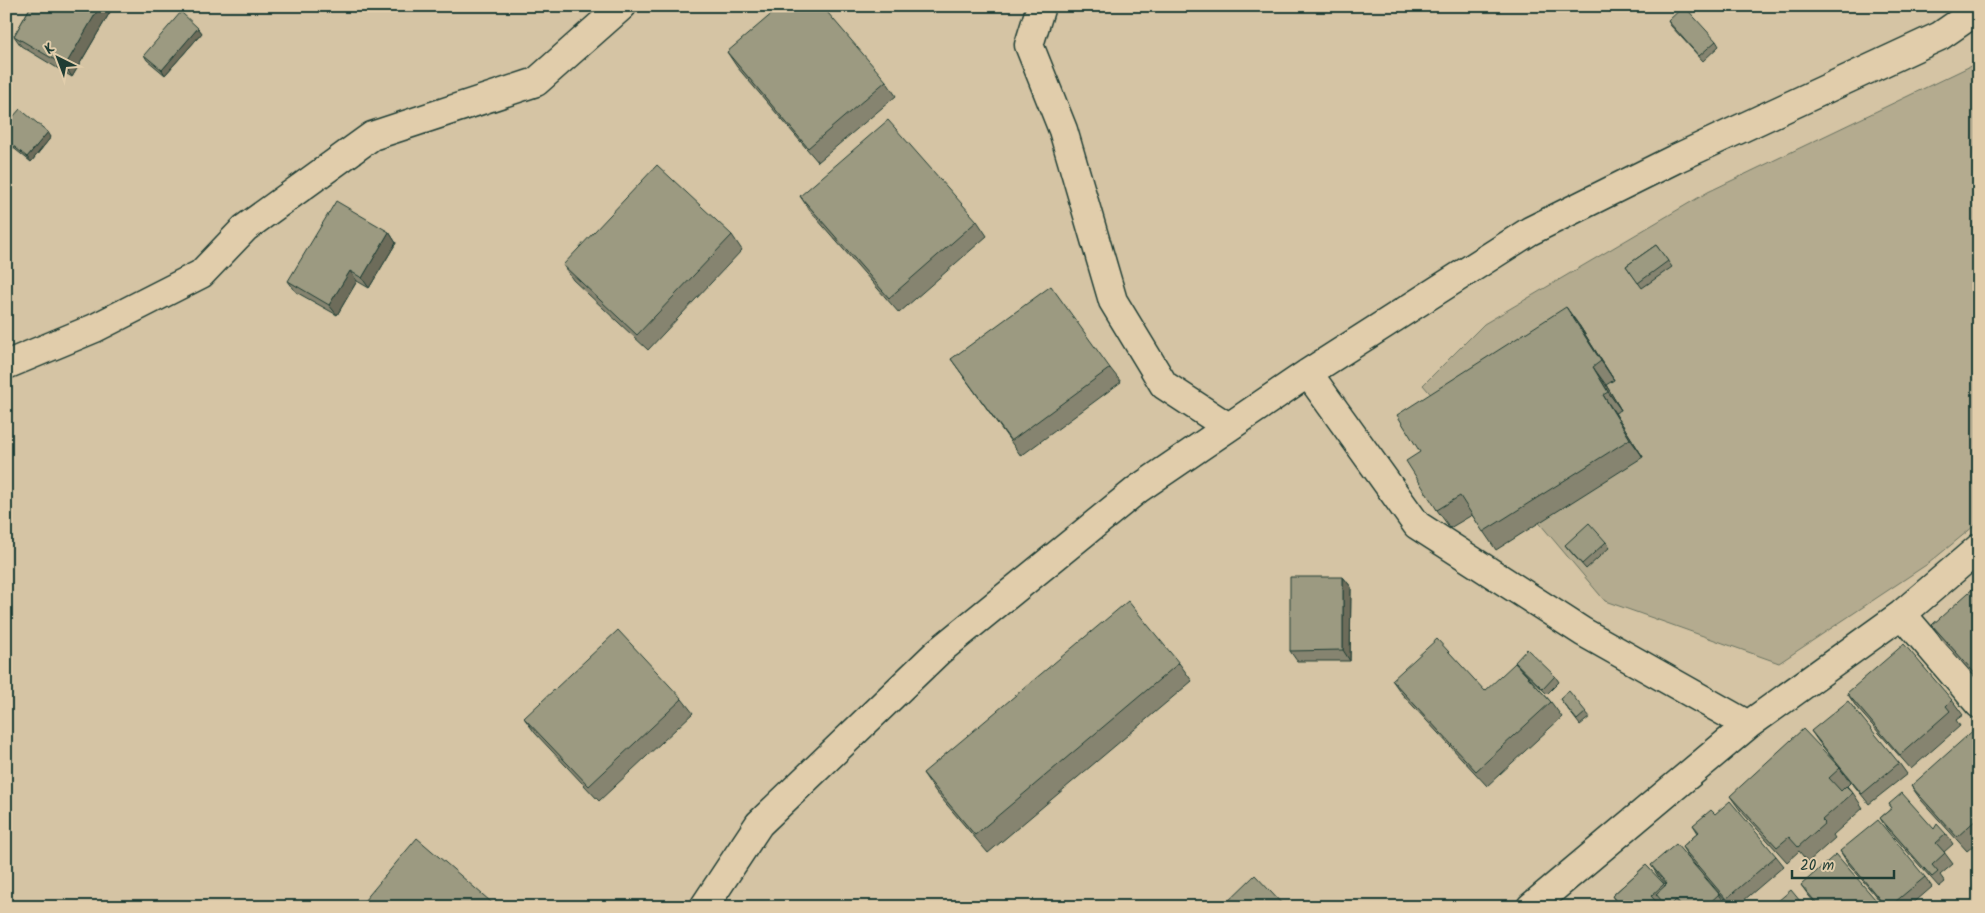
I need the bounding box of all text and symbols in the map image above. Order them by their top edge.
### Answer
north arrow [32,32,82,82]
text: K [39,38,61,60]
scale bar [1792,848,1895,880]
text: 20 m [1800,854,1834,878]

